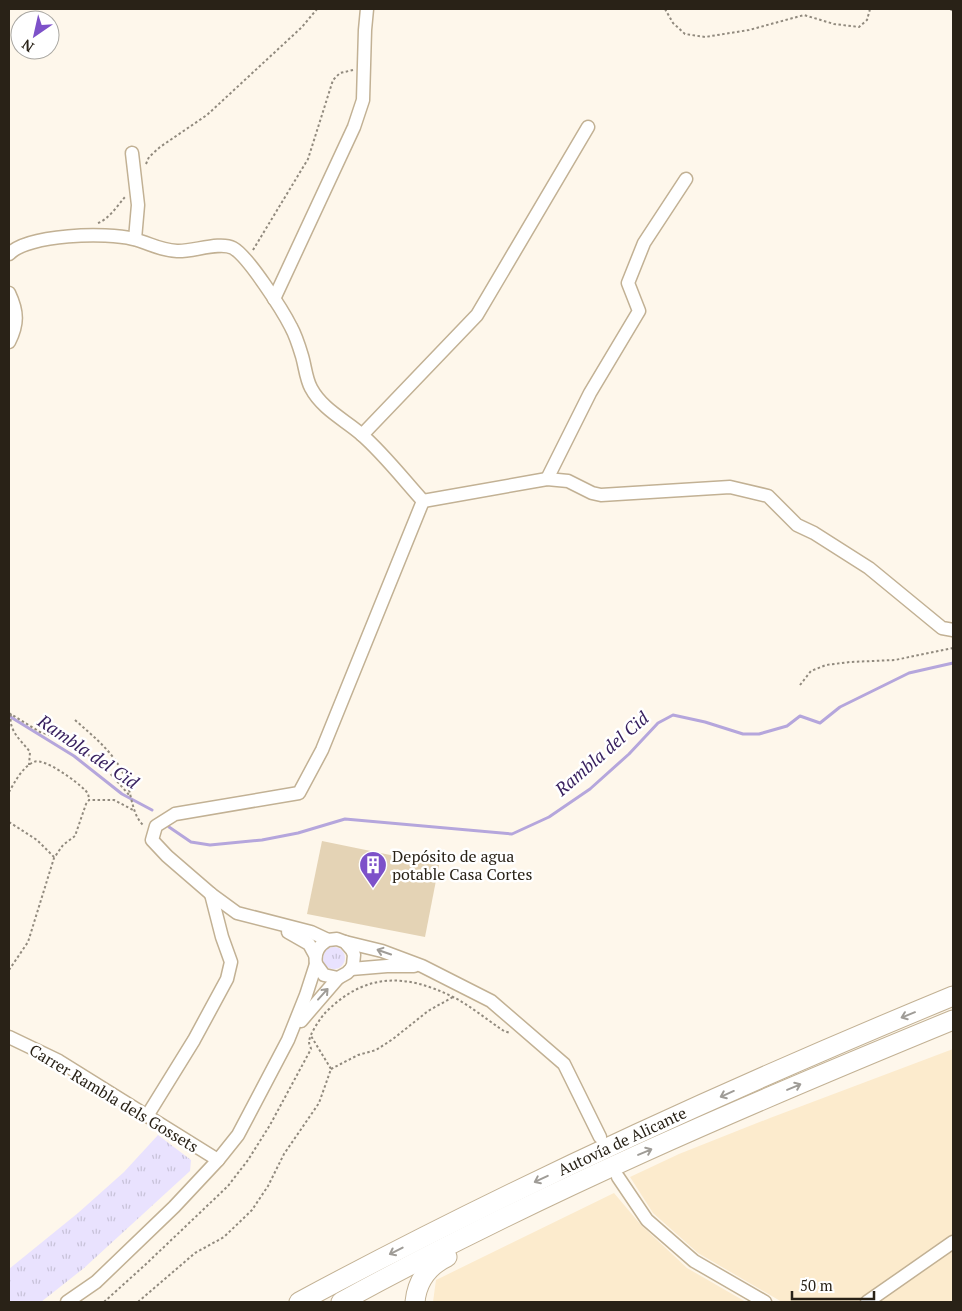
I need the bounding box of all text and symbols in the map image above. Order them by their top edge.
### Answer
north arrow [10,10,60,60]
text: N [17,35,37,57]
water label: Rambla del Cid [549,706,654,801]
water label: Rambla del Cid [33,708,144,794]
place label: Depósito de agua potable Casa Cortes [392,845,532,885]
building icon: Depósito de agua potable Casa Cortes [358,850,388,889]
one-way arrow [377,947,393,956]
one-way arrow [317,988,329,1001]
one-way arrow [901,1011,916,1020]
street label: Carrer Rambla dels Gossets [25,1039,203,1157]
one-way arrow [786,1082,801,1092]
one-way arrow [720,1089,735,1099]
street label: Autovía de Alicante [554,1102,690,1180]
one-way arrow [637,1146,652,1156]
one-way arrow [534,1174,549,1184]
one-way arrow [388,1246,403,1256]
scale bar [792,1268,874,1300]
text: 50 m [800,1275,833,1295]

